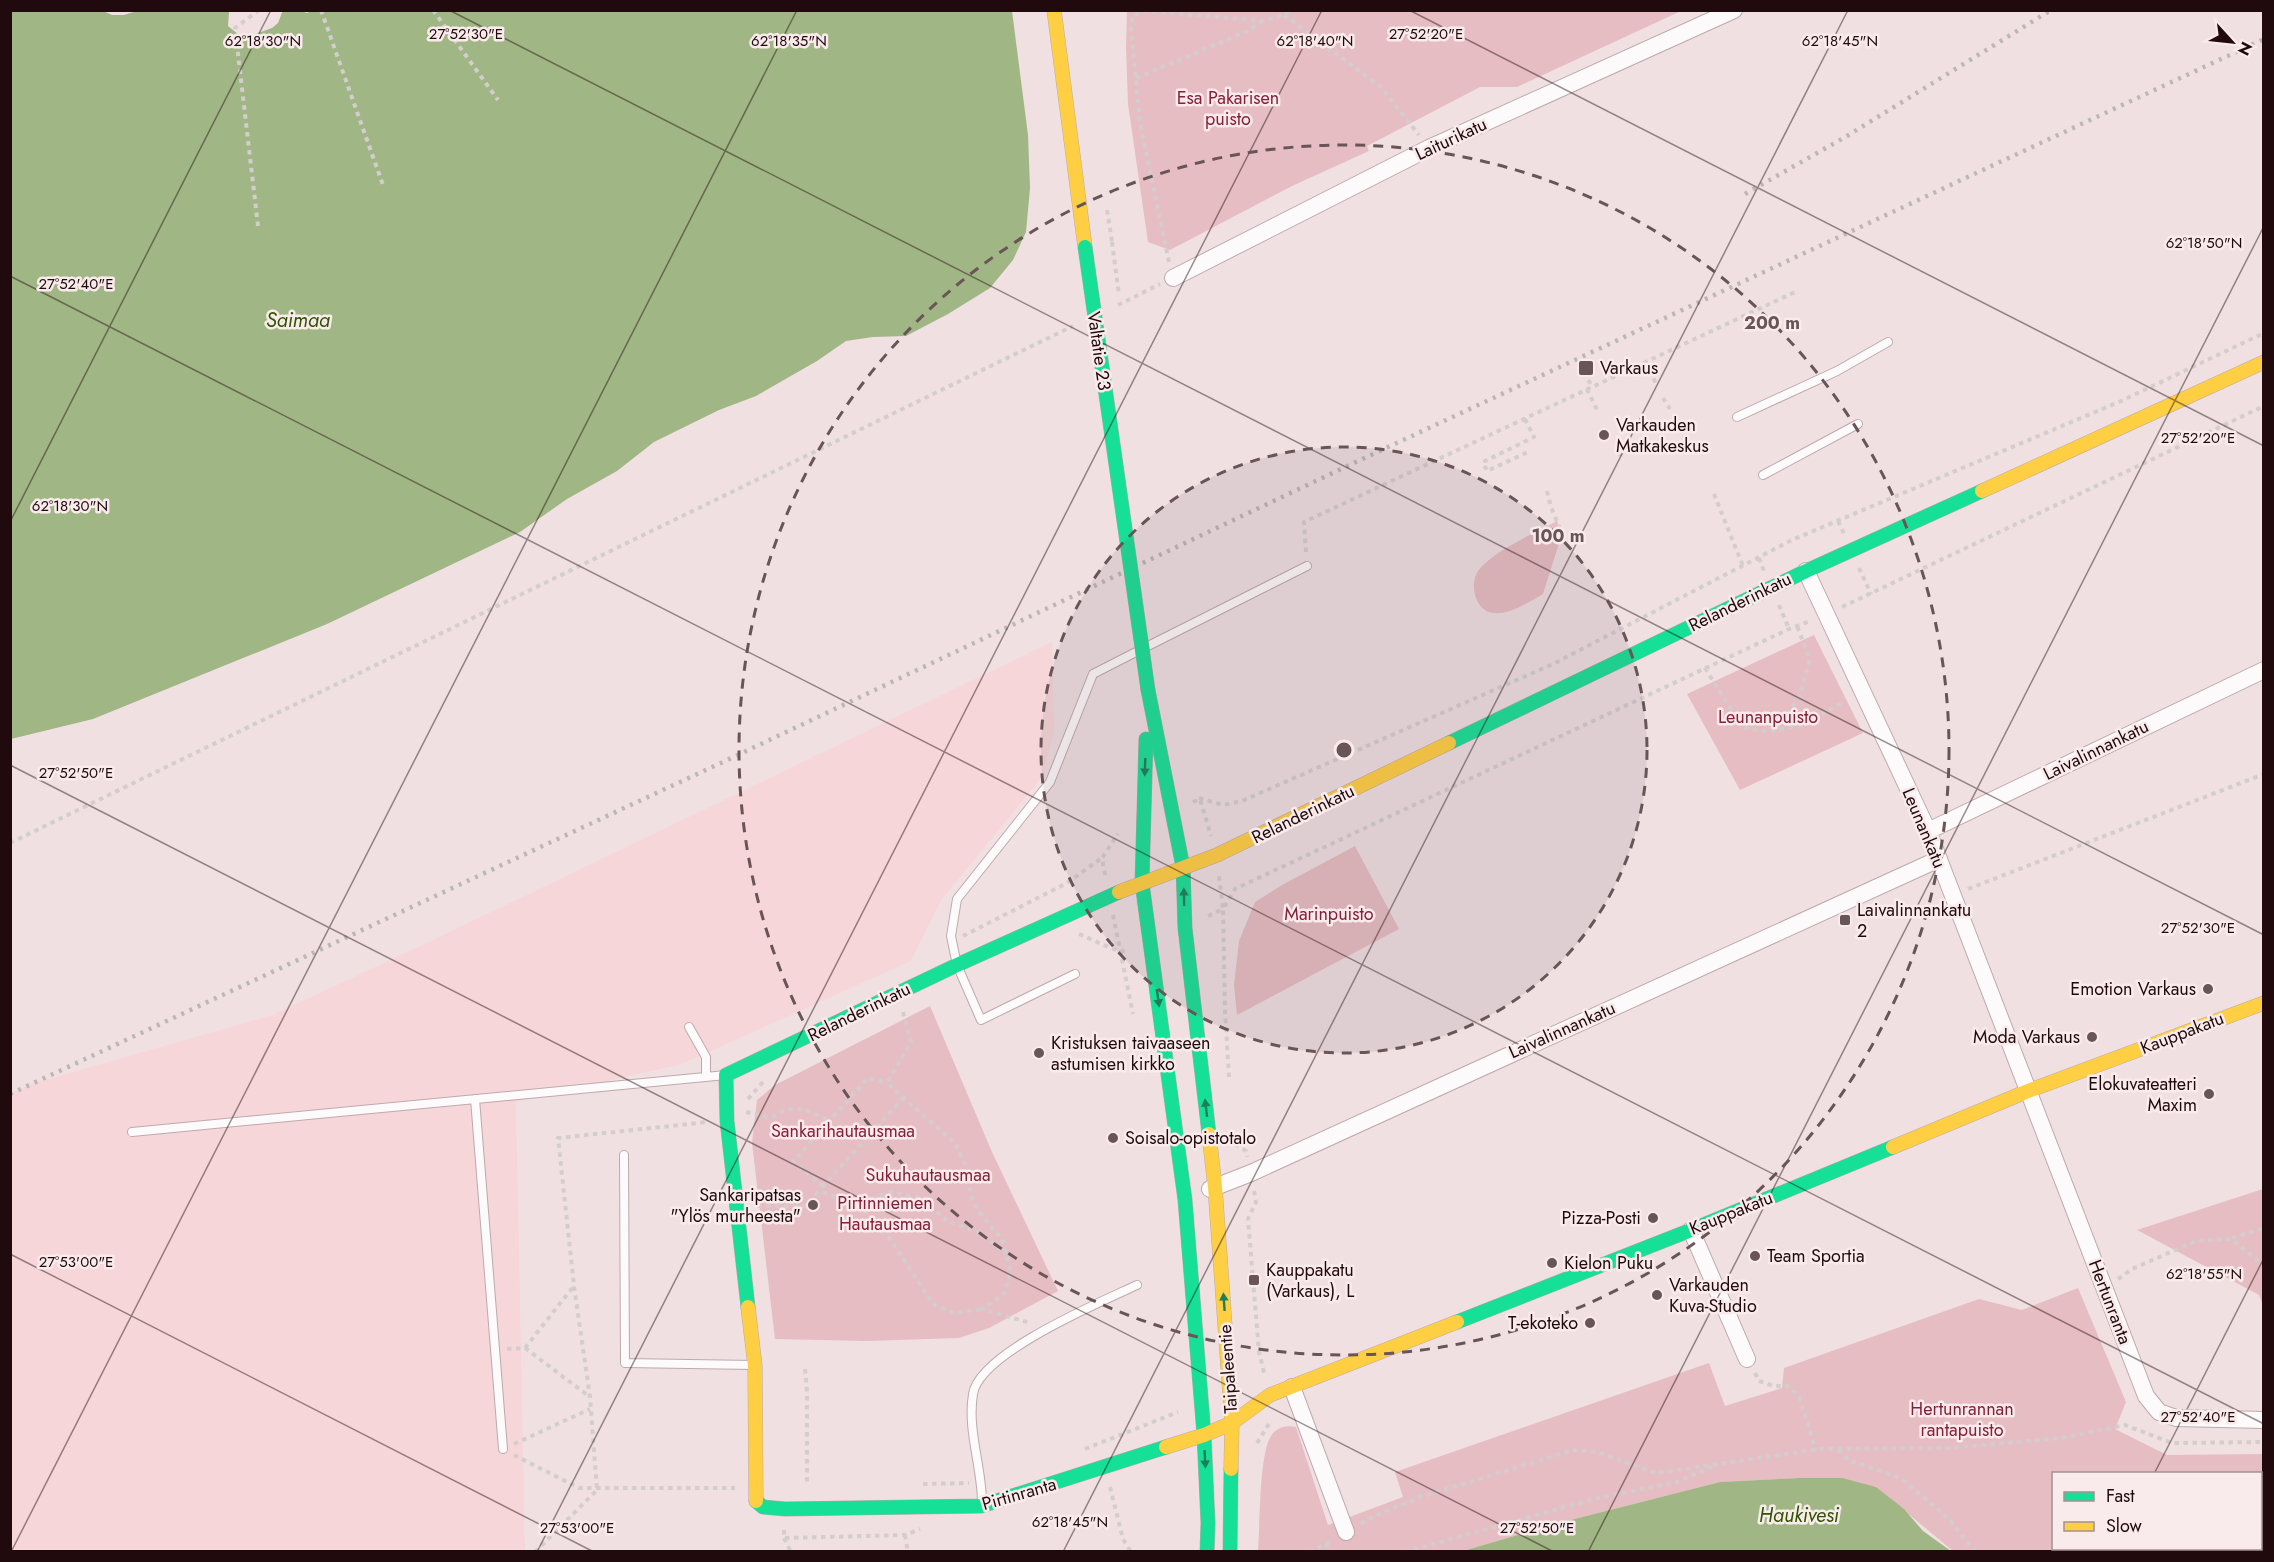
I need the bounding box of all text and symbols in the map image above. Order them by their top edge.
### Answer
north arrow [2202,12,2262,72]
text: 27°52'30"E [429,23,503,45]
text: 27°52'20"E [1389,23,1463,45]
text: 62°18'30"N [225,30,301,52]
text: 62°18'35"N [751,30,827,52]
text: 62°18'40"N [1277,30,1353,52]
text: 62°18'45"N [1802,30,1878,52]
text: N [2232,38,2258,59]
park label: Esa Pakarisen puisto [1177,85,1279,132]
street label: Laiturikatu [1411,111,1491,167]
text: 62°18'50"N [2166,232,2242,254]
text: 27°52'40"E [39,273,113,295]
water label: Saimaa [266,306,330,335]
street label: Valtatie 23 [1081,310,1117,392]
text: 200 m [1744,310,1800,336]
place label: Varkaus [1600,355,1658,381]
marker: Varkaus [1577,359,1595,377]
place label: Varkauden Matkakeskus [1616,412,1709,459]
text: 27°52'20"E [2161,427,2235,449]
marker: Varkauden Matkakeskus [1597,428,1611,442]
text: 62°18'30"N [32,495,108,517]
text: 100 m [1531,523,1585,549]
street label: Relanderinkatu [1684,566,1796,638]
park label: Leunanpuisto [1718,704,1818,730]
street label: Laivalinnankatu [2039,713,2153,787]
centre of rings [1334,740,1354,760]
one-way arrow [1140,757,1149,776]
text: 27°52'50"E [39,762,113,784]
street label: Relanderinkatu [1247,778,1359,850]
street label: Leunankatu [1895,784,1953,872]
one-way arrow [1179,888,1189,907]
place label: Laivalinnankatu 2 [1857,897,1971,944]
park label: Marinpuisto [1284,901,1374,927]
marker: Laivalinnankatu 2 [1838,913,1852,927]
text: 27°52'30"E [2161,917,2235,939]
street label: Relanderinkatu [803,976,915,1048]
place label: Emotion Varkaus [2070,976,2196,1002]
marker: Emotion Varkaus [2201,982,2215,996]
one-way arrow [1153,988,1162,1007]
street label: Laivalinnankatu [1505,995,1619,1065]
street label: Kauppakatu [2136,1005,2228,1061]
place label: Moda Varkaus [1973,1024,2080,1050]
place label: Kristuksen taivaaseen astumisen kirkko [1051,1030,1210,1077]
marker: Moda Varkaus [2085,1030,2099,1044]
marker: Kristuksen taivaaseen astumisen kirkko [1032,1046,1046,1060]
place label: Elokuvateatteri Maxim [2088,1071,2197,1118]
marker: Elokuvateatteri Maxim [2202,1087,2216,1101]
one-way arrow [1201,1099,1210,1118]
park label: Sankarihautausmaa [771,1118,915,1144]
place label: Soisalo-opistotalo [1125,1125,1256,1151]
marker: Soisalo-opistotalo [1106,1131,1120,1145]
park label: Sukuhautausmaa [865,1162,991,1188]
place label: Sankaripatsas "Ylös murheesta" [670,1182,801,1229]
street label: Kauppakatu [1685,1184,1777,1242]
park label: Pirtinniemen Hautausmaa [837,1190,933,1237]
marker: Sankaripatsas "Ylös murheesta" [806,1198,820,1212]
place label: Pizza-Posti [1562,1205,1641,1231]
marker: Pizza-Posti [1646,1211,1660,1225]
place label: Team Sportia [1767,1243,1865,1269]
marker: Team Sportia [1748,1249,1762,1263]
place label: Kielon Puku [1564,1250,1653,1276]
text: 27°53'00"E [39,1251,113,1273]
marker: Kielon Puku [1545,1256,1559,1270]
street label: Hertunranta [2082,1256,2138,1348]
place label: Kauppakatu (Varkaus), L [1266,1257,1354,1304]
text: 62°18'55"N [2166,1263,2242,1285]
place label: Varkauden Kuva-Studio [1669,1272,1757,1319]
marker: Kauppakatu (Varkaus), L [1247,1273,1261,1287]
marker: Varkauden Kuva-Studio [1650,1288,1664,1302]
one-way arrow [1219,1292,1229,1311]
place label: T-ekoteko [1508,1310,1578,1336]
marker: T-ekoteko [1583,1316,1597,1330]
street label: Taipaleentie [1212,1324,1244,1414]
park label: Hertunrannan rantapuisto [1910,1396,2014,1443]
text: 27°52'40"E [2161,1406,2235,1428]
one-way arrow [1200,1449,1209,1468]
street label: Pirtinranta [979,1471,1059,1517]
legend [2052,1472,2262,1550]
text: Fast [2106,1483,2135,1509]
water label: Haukivesi [1759,1501,1840,1530]
text: 62°18'45"N [1032,1511,1108,1533]
text: Slow [2106,1513,2143,1539]
text: 27°53'00"E [540,1517,614,1539]
text: 27°52'50"E [1500,1517,1574,1539]

